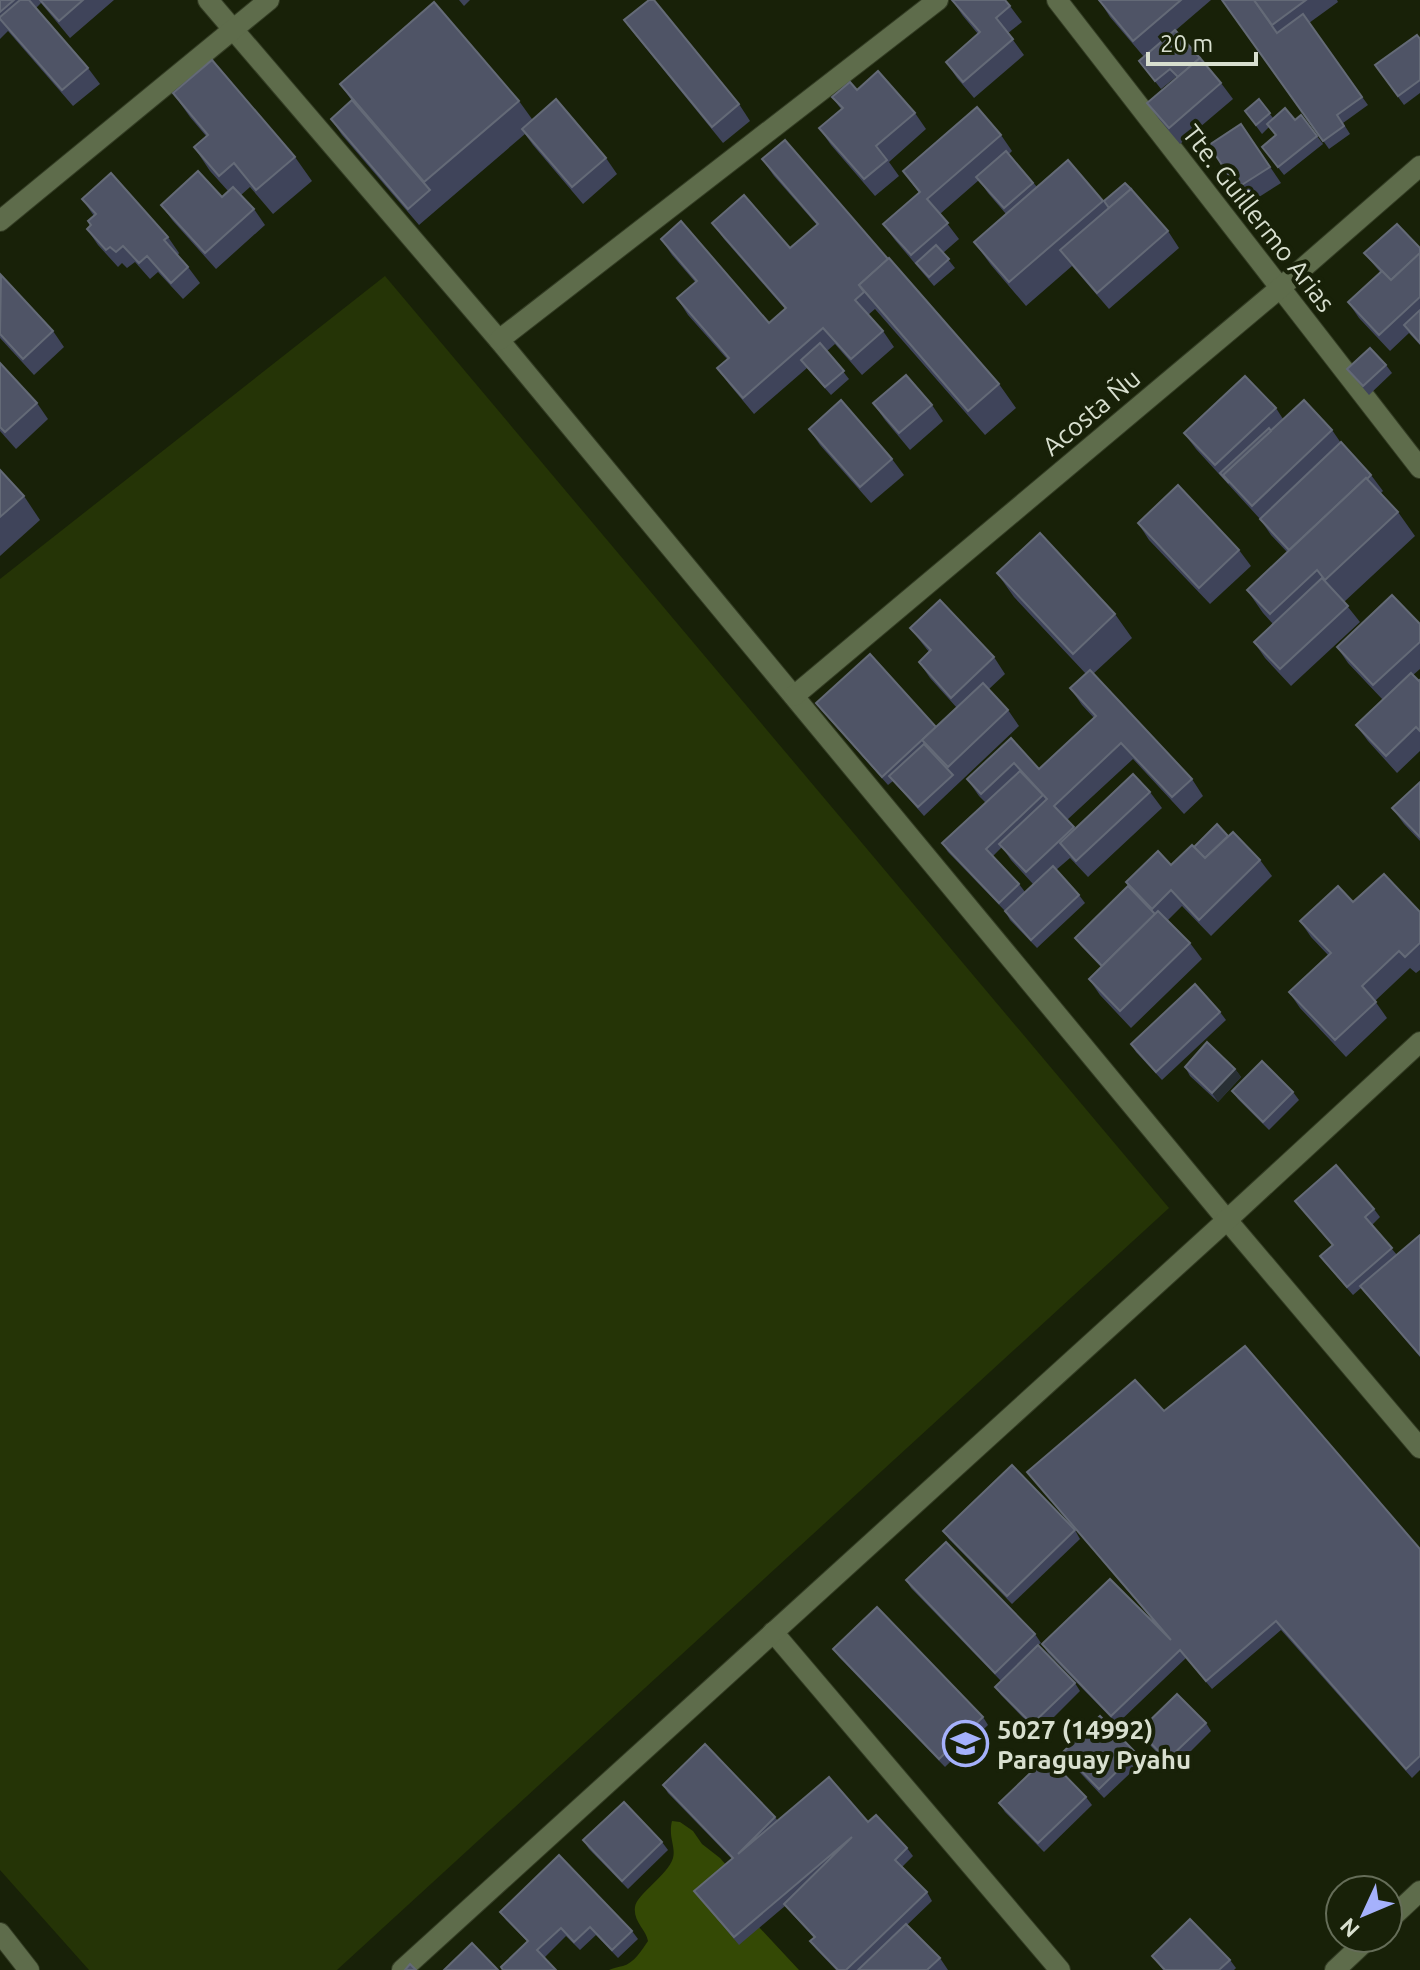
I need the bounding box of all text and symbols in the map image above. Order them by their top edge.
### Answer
scale bar [1148,16,1256,66]
text: 20 m [1160,30,1213,57]
street label: Tte. Guillermo Arias [1177,119,1341,317]
street label: Acosta Ñu [1036,363,1146,461]
place label: 5027 (14992) Paraguay Pyahu [997,1715,1191,1774]
school or university icon: 5027 (14992) Paraguay Pyahu [942,1720,990,1768]
north arrow [1324,1874,1404,1954]
text: N [1335,1914,1364,1943]

